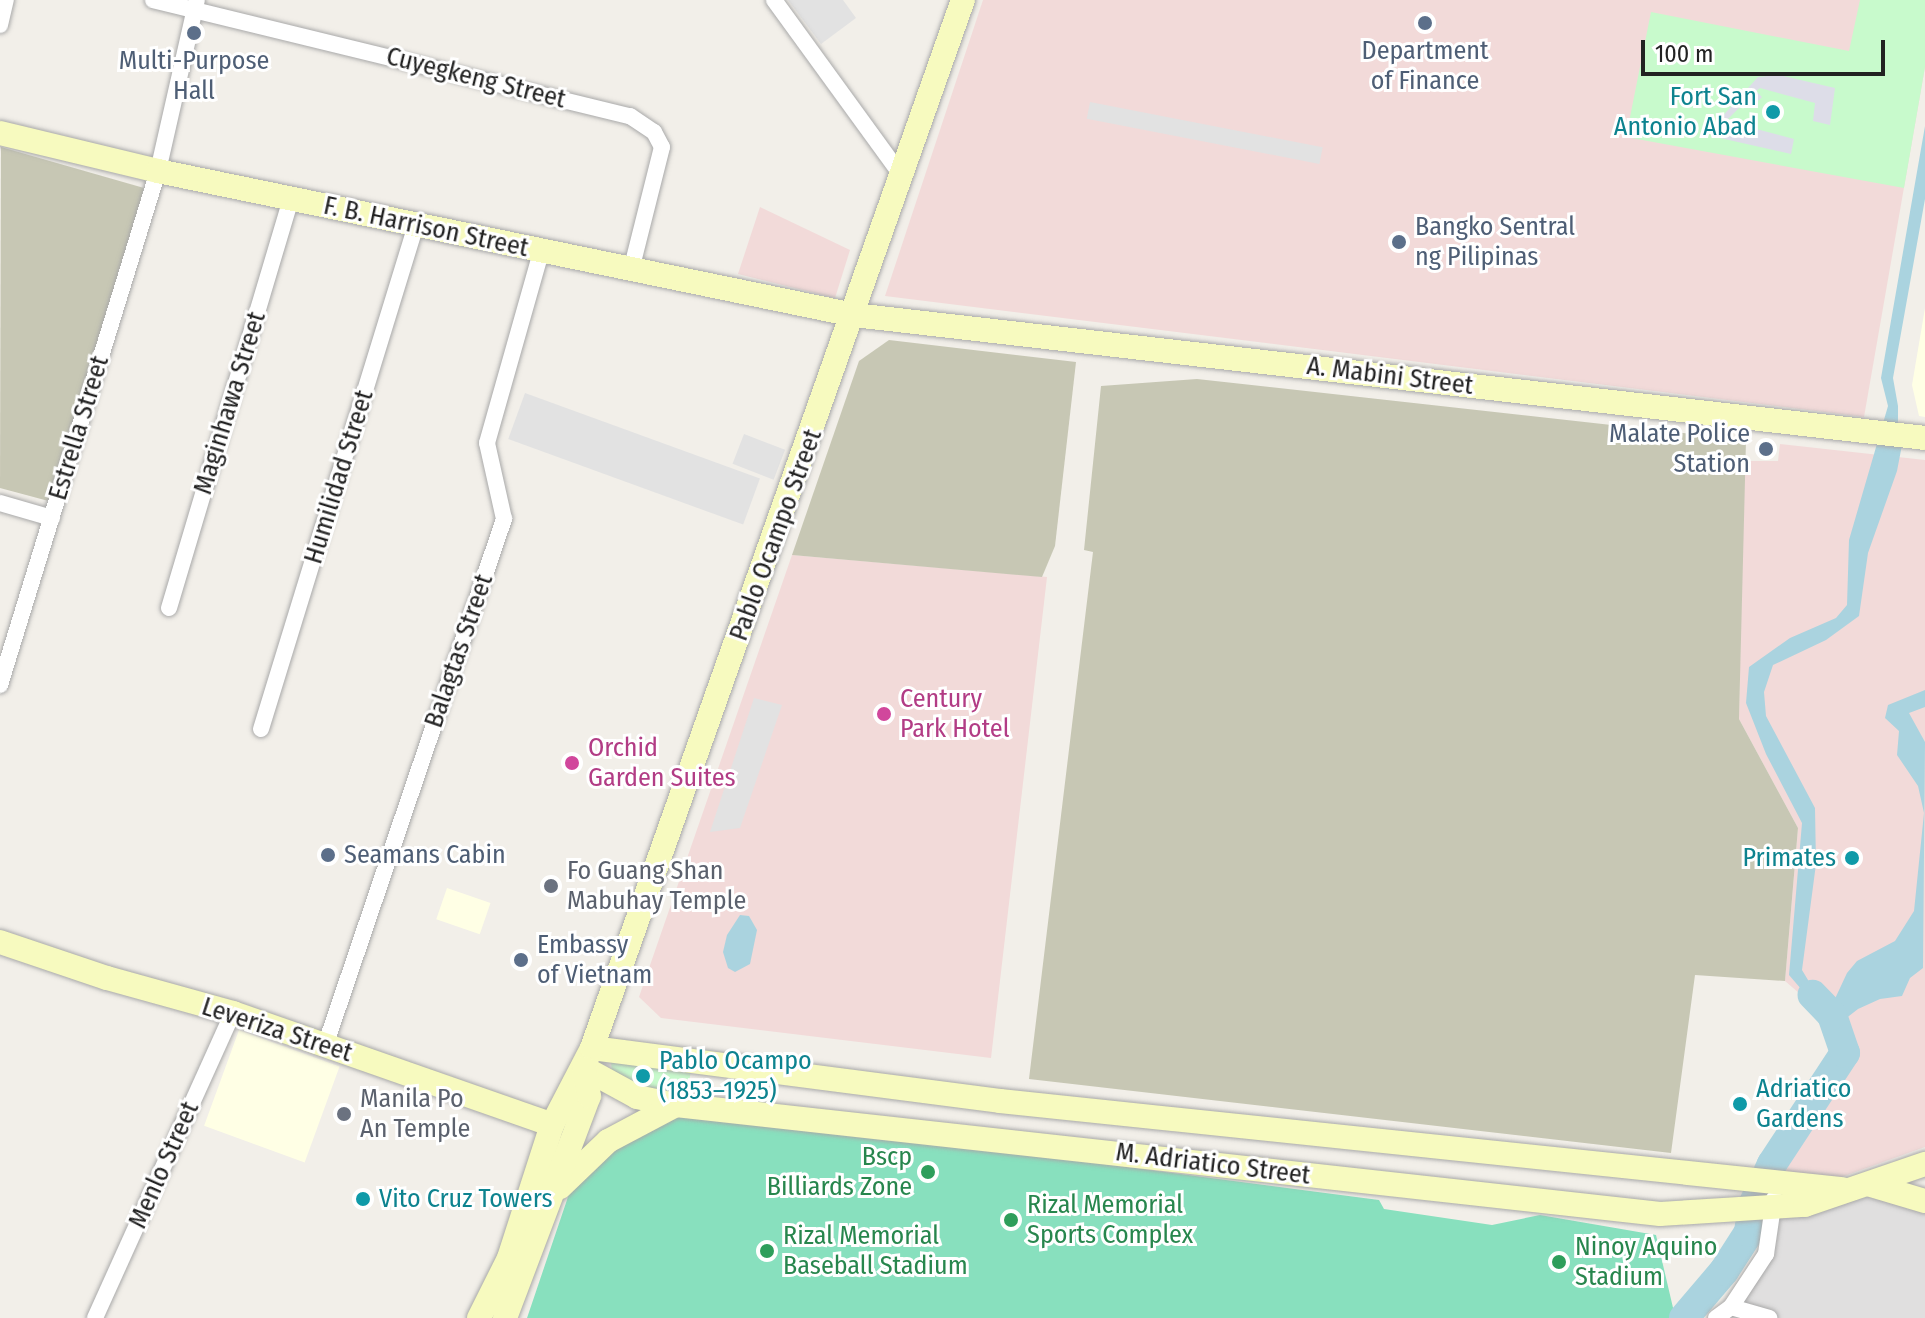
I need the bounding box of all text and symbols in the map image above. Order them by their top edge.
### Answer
marker: Department of Finance [1416,14,1434,32]
marker: Multi-Purpose Hall [185,24,203,42]
scale bar [1645,24,1889,74]
place label: Department of Finance [1362,35,1488,96]
text: 100 m [1655,40,1713,68]
street label: Cuyegkeng Street [383,41,569,115]
place label: Multi-Purpose Hall [119,45,269,106]
place label: Fort San Antonio Abad [1614,81,1757,142]
marker: Fort San Antonio Abad [1764,103,1782,121]
street label: F. B. Harrison Street [321,190,531,264]
place label: Bangko Sentral ng Pilipinas [1415,211,1575,272]
marker: Bangko Sentral ng Pilipinas [1390,233,1408,251]
street label: Maginhawa Street [187,308,273,498]
street label: A. Mabini Street [1305,350,1475,402]
street label: Estrella Street [42,352,116,504]
street label: Humilidad Street [298,386,380,568]
place label: Malate Police Station [1609,418,1750,480]
street label: Pablo Ocampo Street [723,425,829,645]
marker: Malate Police Station [1757,440,1775,458]
street label: Balagtas Street [418,570,500,732]
place label: Century Park Hotel [900,683,1010,744]
marker: Century Park Hotel [875,705,893,723]
place label: Orchid Garden Suites [588,732,736,794]
marker: Orchid Garden Suites [563,754,581,772]
place label: Seamans Cabin [344,839,506,871]
place label: Primates [1743,842,1836,874]
marker: Seamans Cabin [319,846,337,864]
marker: Primates [1843,849,1861,867]
place label: Fo Guang Shan Mabuhay Temple [567,855,746,916]
marker: Fo Guang Shan Mabuhay Temple [542,877,560,895]
place label: Embassy of Vietnam [537,929,652,990]
marker: Embassy of Vietnam [512,951,530,969]
street label: Leveriza Street [198,991,356,1069]
place label: Pablo Ocampo (1853–1925) [659,1045,812,1106]
marker: Pablo Ocampo (1853–1925) [634,1067,652,1085]
place label: Adriatico Gardens [1756,1073,1851,1134]
place label: Manila Po An Temple [360,1083,470,1144]
marker: Adriatico Gardens [1731,1095,1749,1113]
street label: Menlo Street [122,1097,206,1233]
marker: Manila Po An Temple [335,1105,353,1123]
street label: M. Adriatico Street [1114,1137,1312,1191]
place label: Bscp Billiards Zone [767,1141,912,1202]
marker: Bscp Billiards Zone [919,1163,937,1181]
place label: Vito Cruz Towers [379,1183,553,1215]
place label: Rizal Memorial Sports Complex [1027,1189,1193,1250]
marker: Vito Cruz Towers [354,1190,372,1208]
marker: Rizal Memorial Sports Complex [1002,1211,1020,1229]
place label: Rizal Memorial Baseball Stadium [783,1220,968,1282]
place label: Ninoy Aquino Stadium [1575,1231,1717,1292]
marker: Rizal Memorial Baseball Stadium [758,1242,776,1260]
marker: Ninoy Aquino Stadium [1550,1253,1568,1271]

